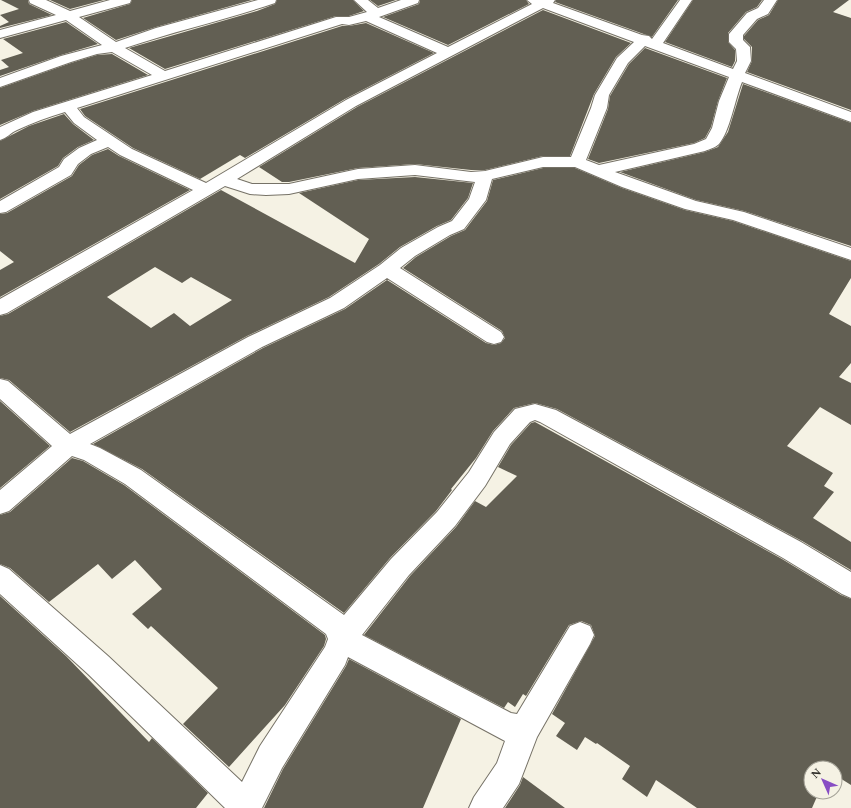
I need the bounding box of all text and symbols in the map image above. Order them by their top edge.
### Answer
north arrow [803,760,843,800]
text: N [807,764,825,782]

